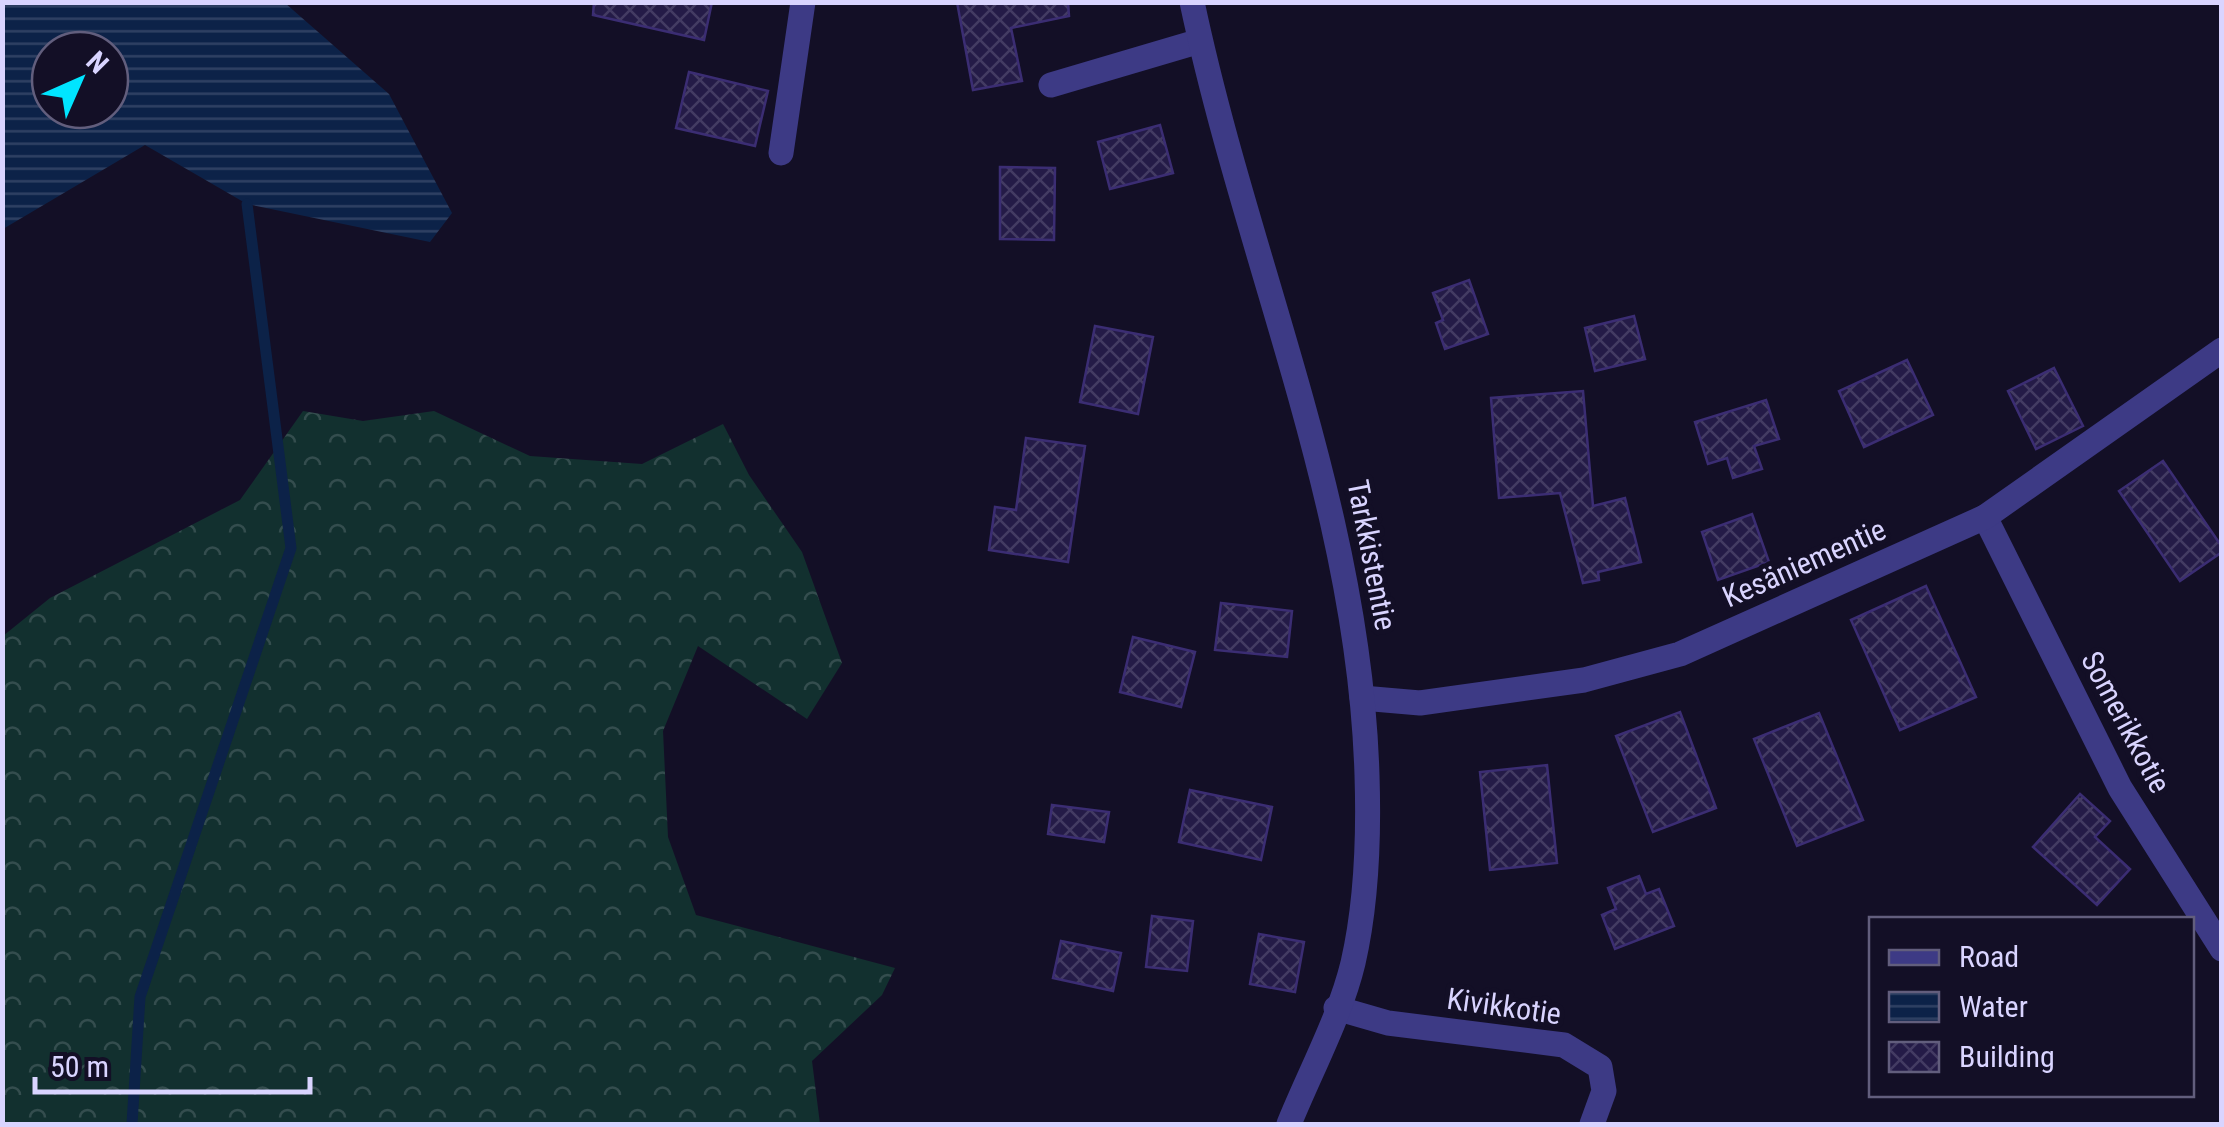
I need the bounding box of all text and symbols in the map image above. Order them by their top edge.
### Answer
north arrow [30,30,130,130]
text: N [80,45,115,80]
street label: Tarkkistentie [1340,477,1404,633]
street label: Kesäniementie [1717,512,1891,614]
street label: Somerikkotie [2074,645,2178,799]
legend [1869,917,2194,1097]
text: Road [1959,939,2019,974]
street label: Kivikkotie [1445,981,1563,1031]
text: Water [1959,989,2028,1024]
scale bar [35,1032,310,1094]
text: Building [1959,1039,2055,1074]
text: 50 m [50,1049,109,1084]

